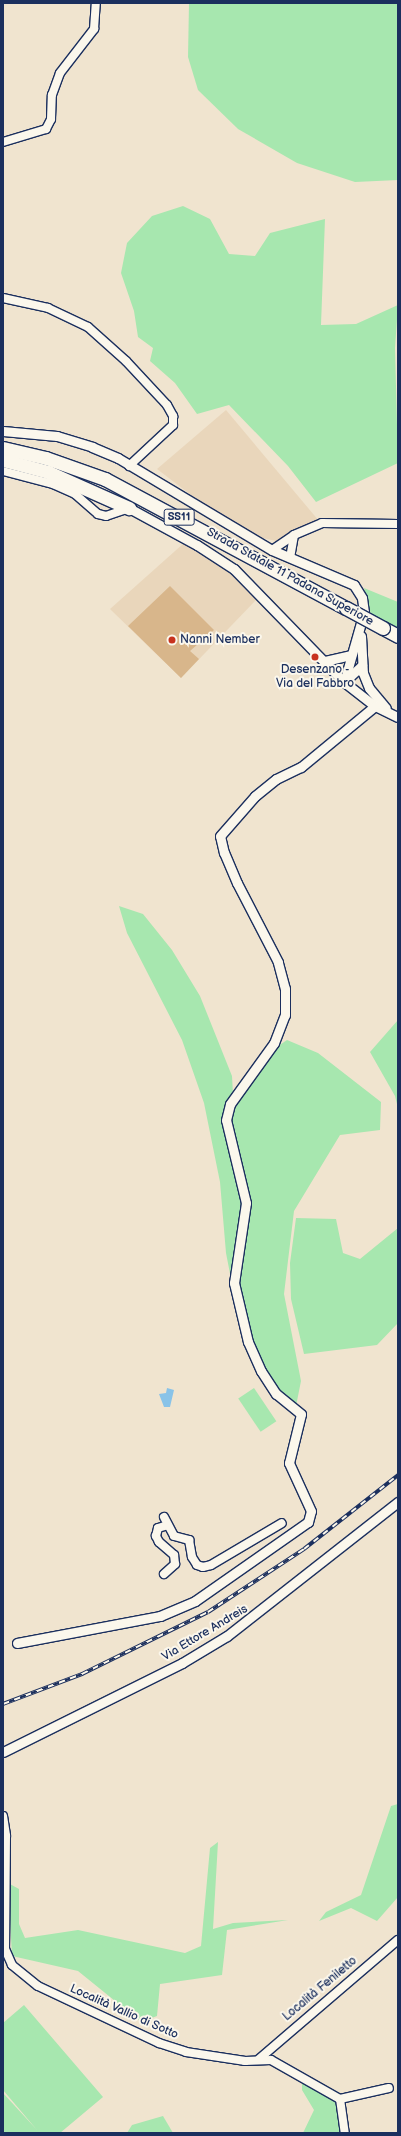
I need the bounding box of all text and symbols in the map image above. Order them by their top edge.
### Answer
road number: SS11 [163,508,195,526]
street label: Strada Statale 11 Padana Superiore [204,525,376,629]
place label: Nanni Nember [180,633,260,647]
marker: Nanni Nember [167,635,177,645]
marker: Desenzano - Via del Fabbro [310,652,320,662]
place label: Desenzano - Via del Fabbro [276,663,354,691]
street label: Via Ettore Andreis [160,1602,250,1664]
street label: Località Feniletto [280,1954,360,2024]
street label: Località Vallio di Sotto [67,1982,181,2042]

